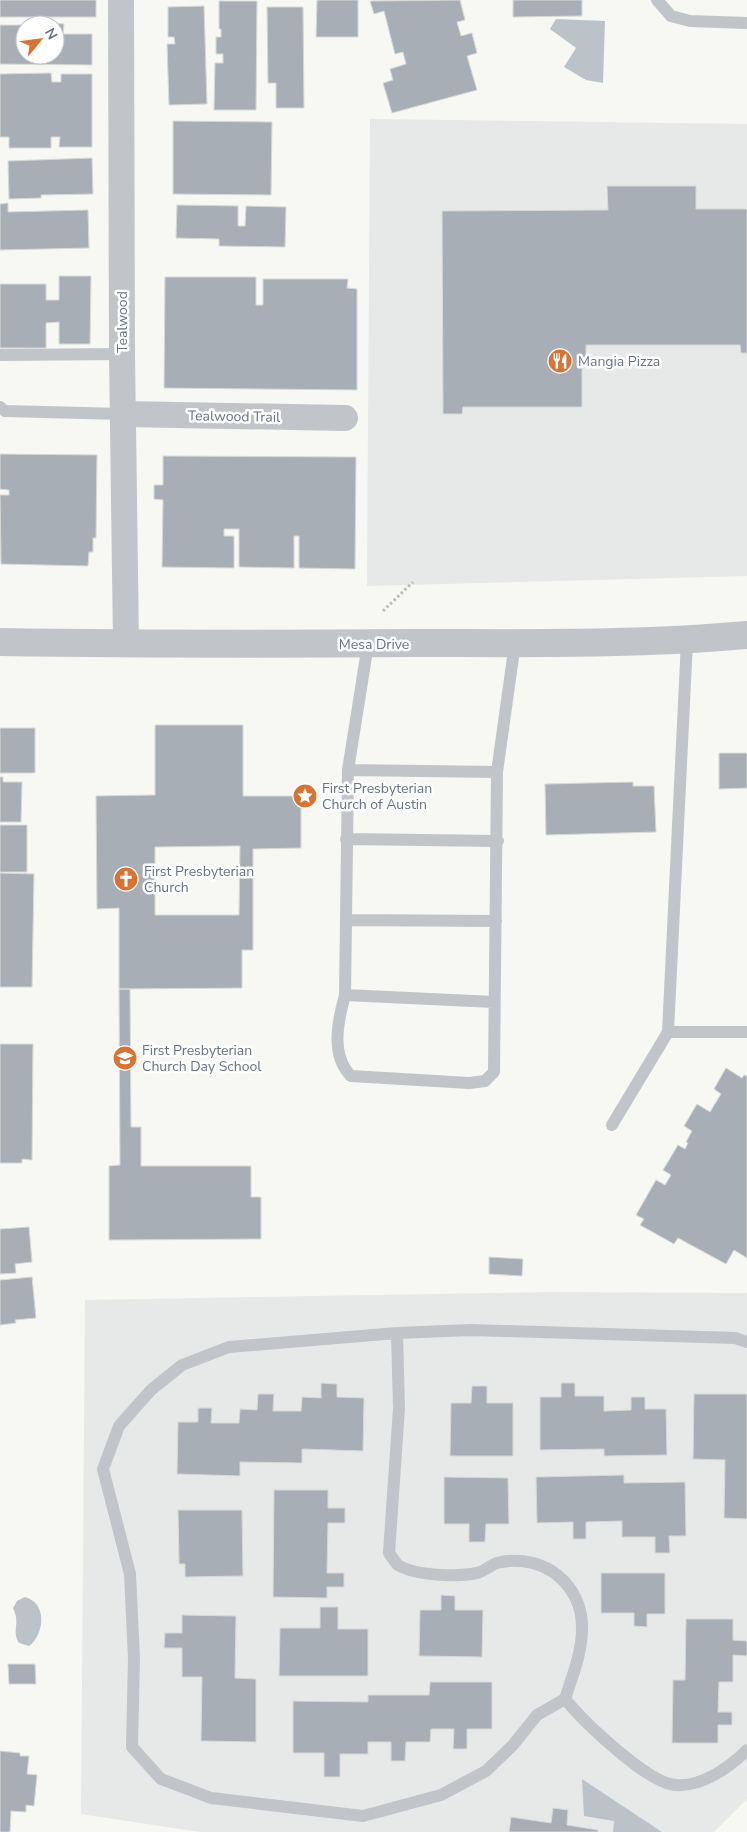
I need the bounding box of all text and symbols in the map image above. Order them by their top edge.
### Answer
north arrow [15,15,65,65]
text: N [40,25,62,43]
street label: Tealwood [113,291,132,353]
restaurant icon: Mangia Pizza [547,348,573,374]
place label: Mangia Pizza [578,352,660,371]
street label: Tealwood Trail [188,406,281,427]
street label: Mesa Drive [339,635,409,654]
place label: First Presbyterian Church of Austin [322,779,432,814]
place icon: First Presbyterian Church of Austin [292,783,318,809]
place label: First Presbyterian Church [144,862,254,897]
church icon: First Presbyterian Church [113,866,139,892]
place label: First Presbyterian Church Day School [142,1041,262,1076]
school or university icon: First Presbyterian Church Day School [112,1045,138,1071]

